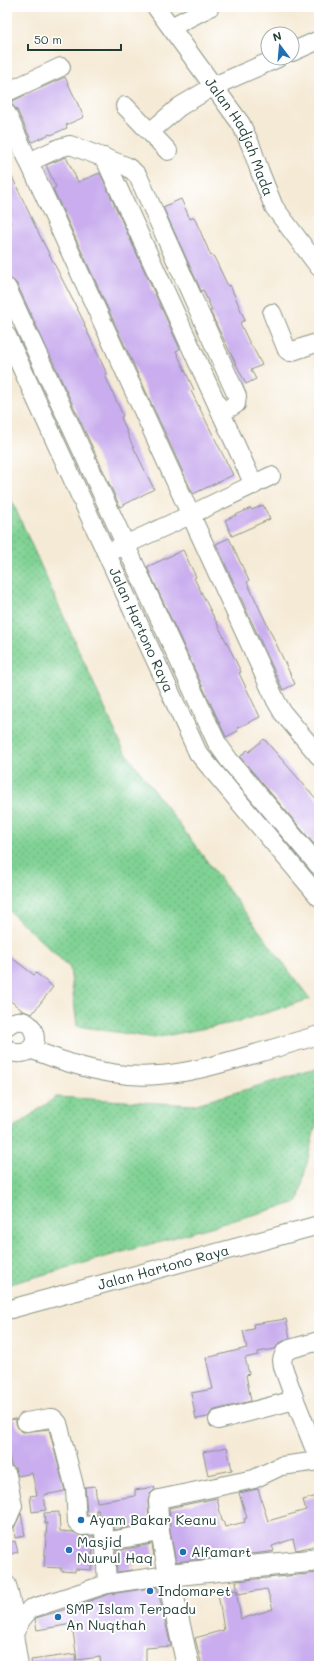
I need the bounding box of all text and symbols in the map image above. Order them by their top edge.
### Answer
scale bar [28,26,121,52]
north arrow [260,26,300,66]
text: N [271,28,283,44]
text: 50 m [34,31,62,47]
street label: Jalan Hadjah Mada [201,73,278,198]
street label: Jalan Hartono Raya [105,564,179,695]
street label: Jalan Hartono Raya [95,1240,231,1294]
place label: Ayam Bakar Keanu [89,1510,217,1529]
marker: Ayam Bakar Keanu [76,1515,86,1525]
place label: Masjid Nuurul Haq [77,1532,153,1567]
place label: Alfamart [191,1542,251,1561]
marker: Masjid Nuurul Haq [64,1545,74,1555]
marker: Alfamart [178,1547,188,1557]
place label: Indomaret [158,1581,231,1600]
marker: Indomaret [145,1586,155,1596]
place label: SMP Islam Terpadu An Nuqthah [66,1599,196,1634]
marker: SMP Islam Terpadu An Nuqthah [53,1612,63,1622]

